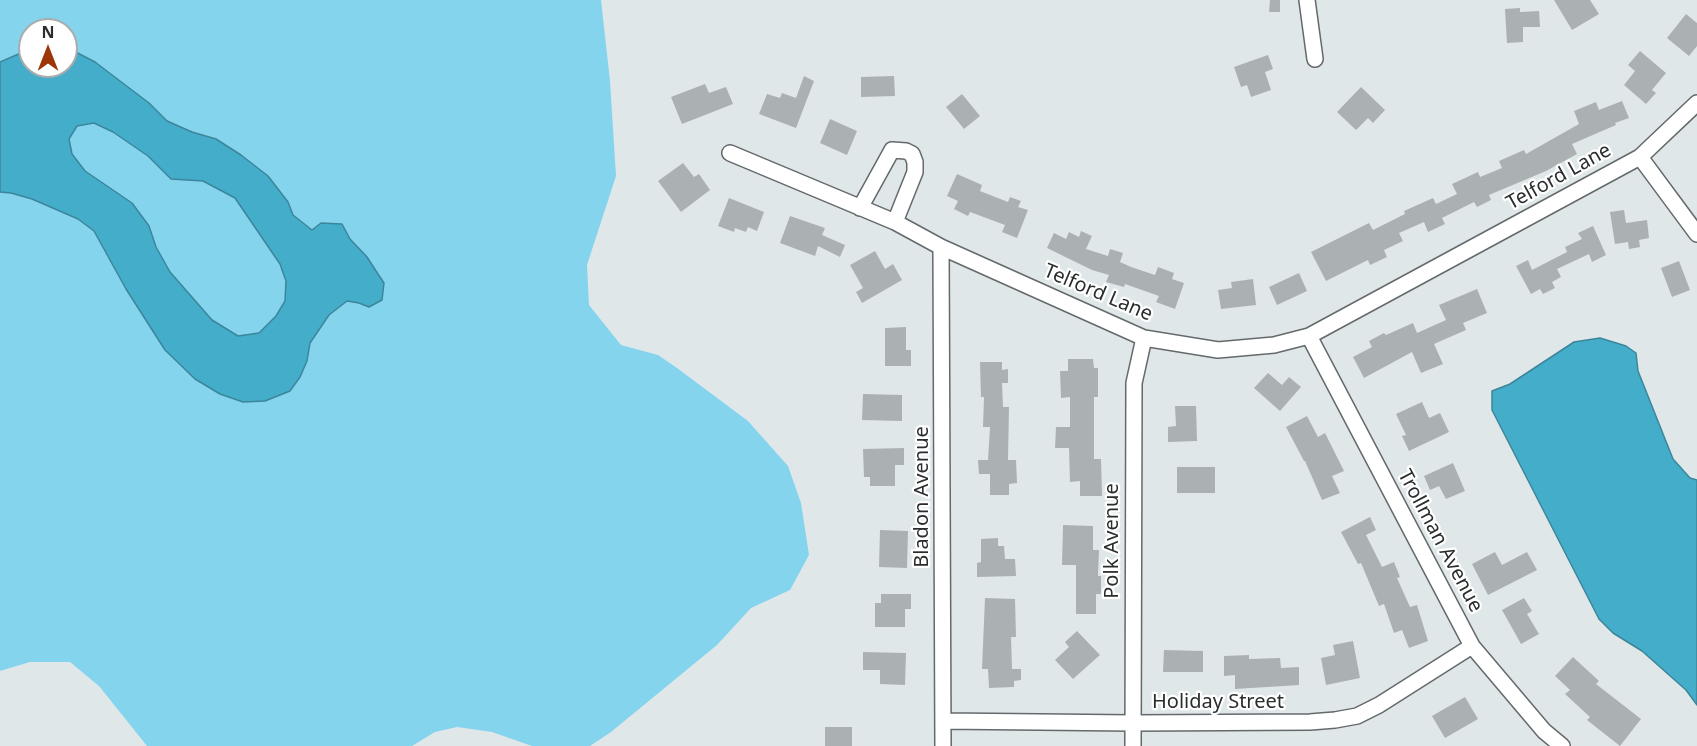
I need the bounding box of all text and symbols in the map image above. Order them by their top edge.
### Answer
north arrow [18,18,78,78]
text: N [41,21,55,43]
street label: Telford Lane [1503,138,1615,216]
street label: Telford Lane [1040,259,1156,327]
street label: Bladon Avenue [910,426,934,568]
street label: Trollman Avenue [1392,466,1488,616]
street label: Polk Avenue [1100,483,1124,599]
street label: Holiday Street [1152,690,1284,714]

